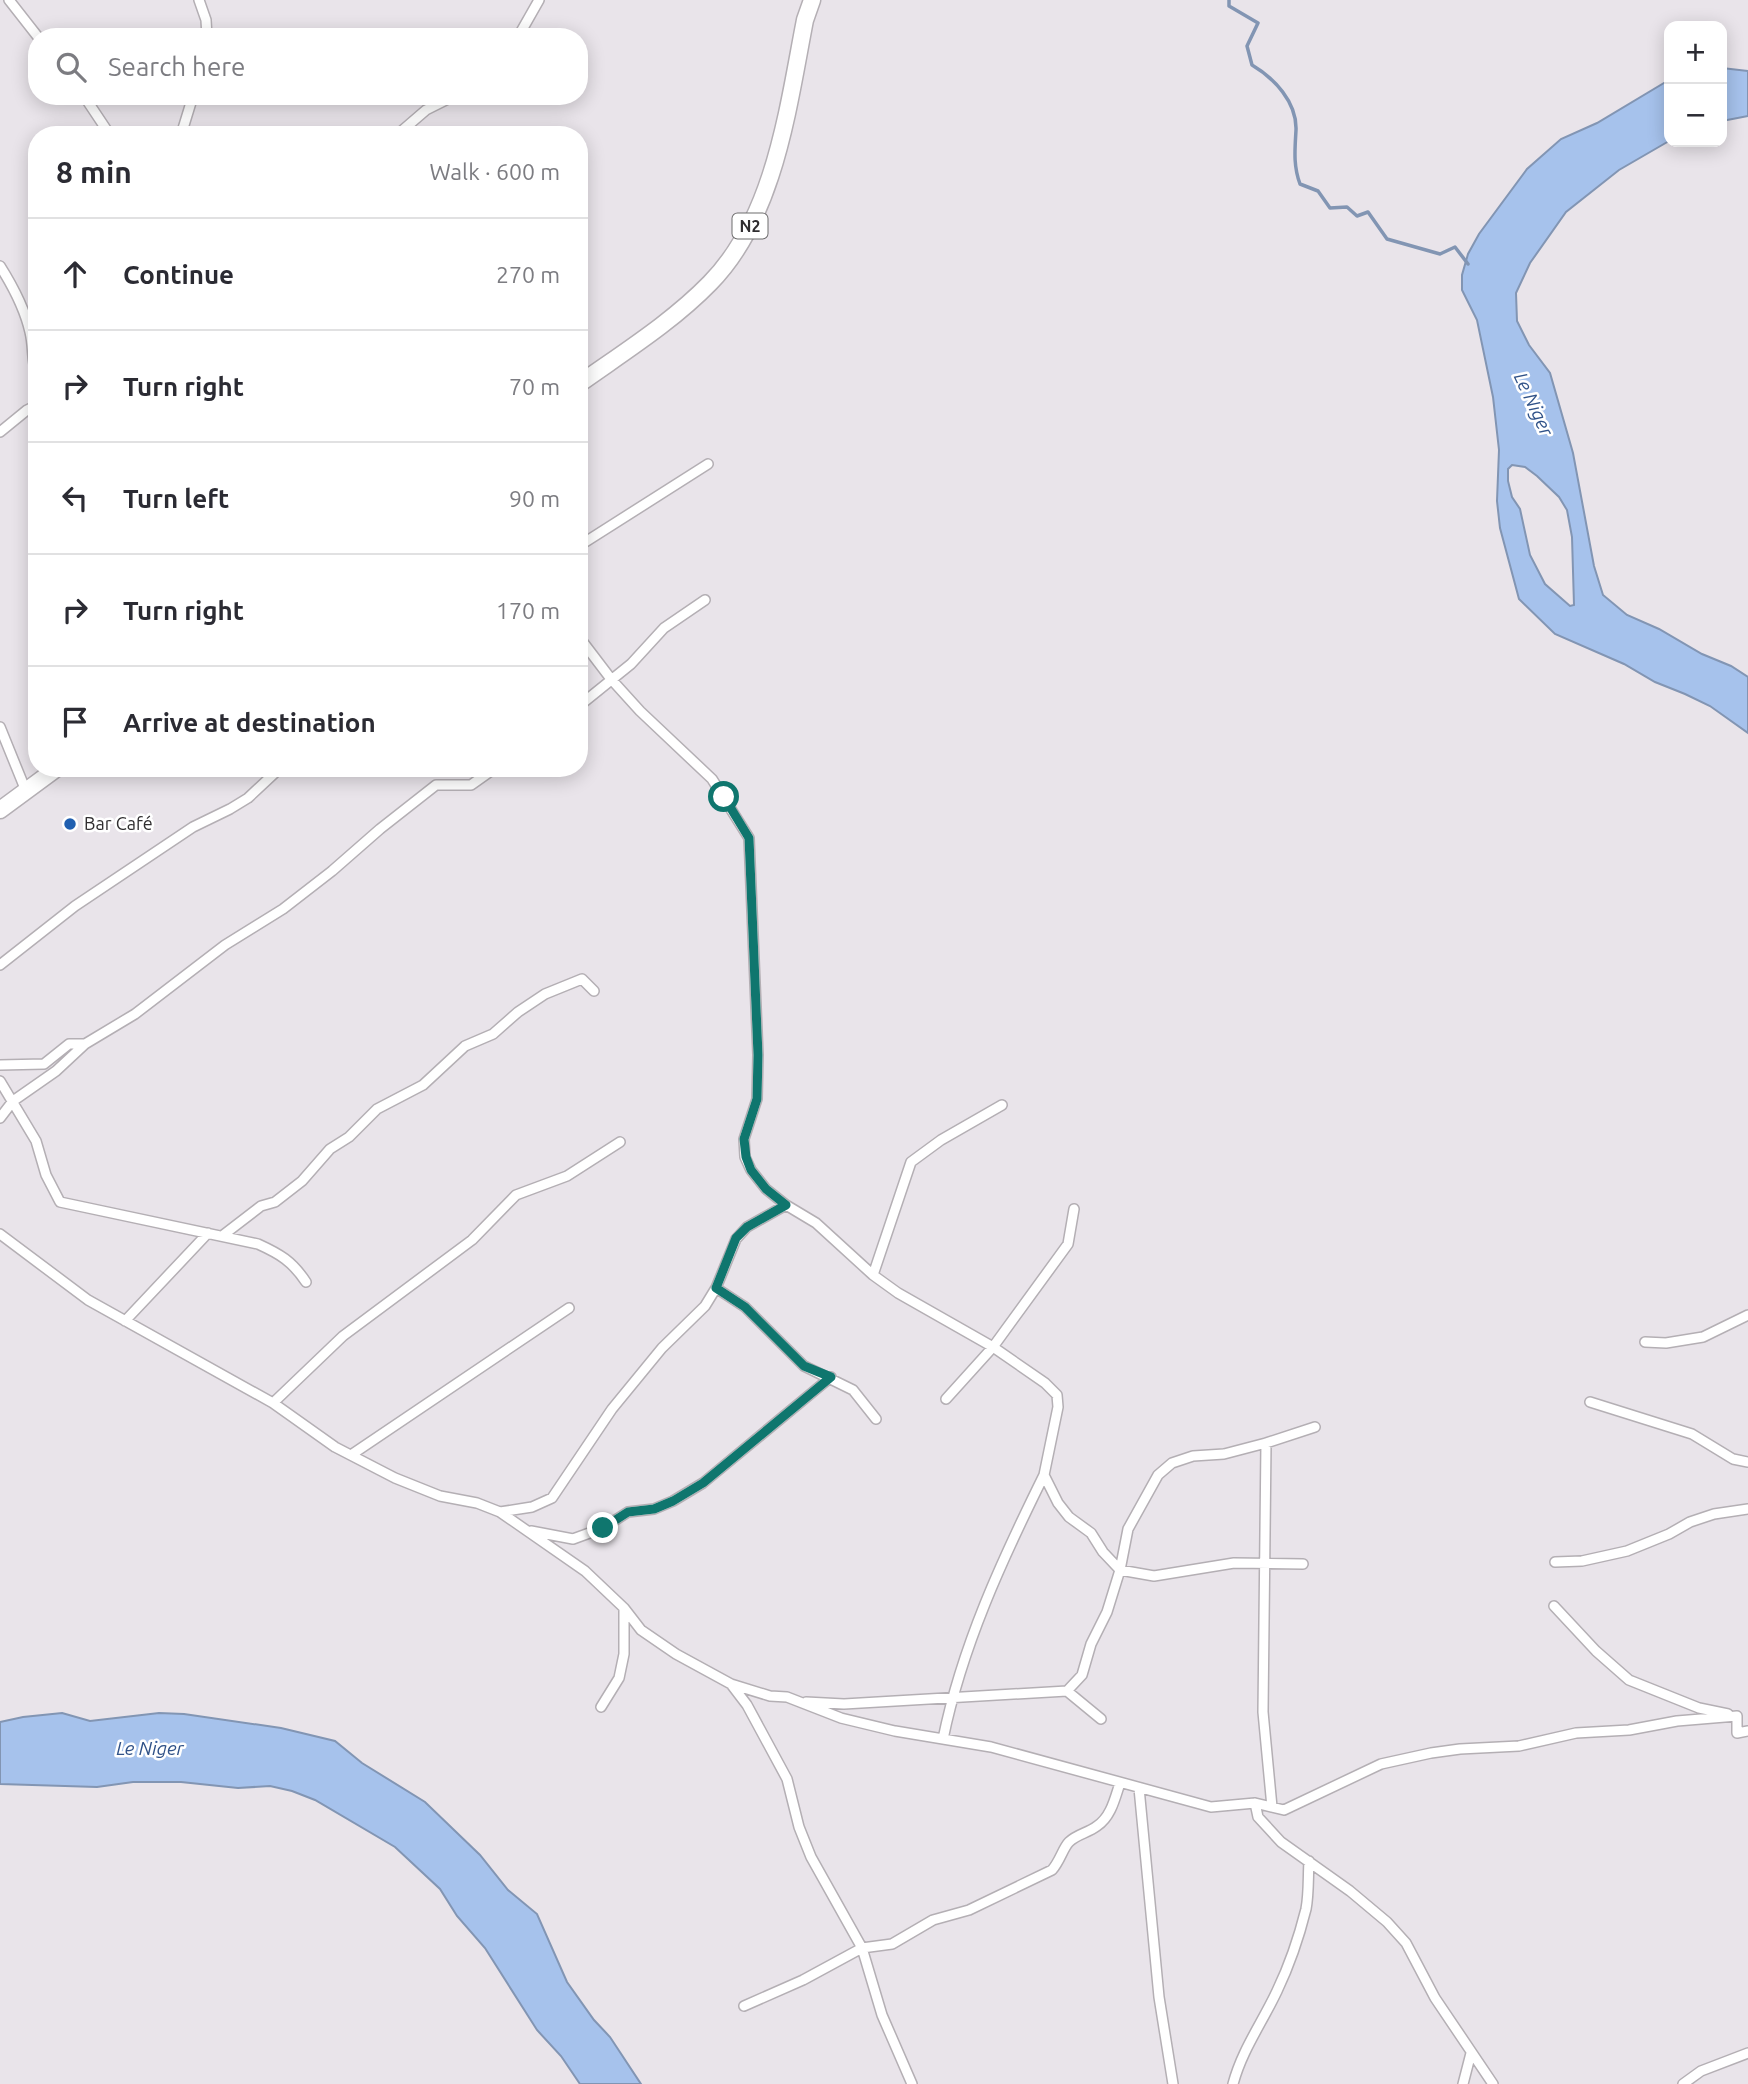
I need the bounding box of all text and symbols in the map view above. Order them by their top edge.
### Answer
map controls [1664,21,1727,147]
button: + [1664,21,1727,84]
search box [28,28,588,105]
icon: search [52,48,90,86]
text: Search here [108,52,245,81]
button: − [1664,84,1727,147]
text: 8 min [56,155,132,189]
text: Walk · 600 m [429,159,560,184]
road number: N2 [732,214,768,238]
icon: ahead [56,255,94,293]
text: Continue [123,260,234,289]
text: 270 m [496,262,560,287]
icon: right [56,367,94,405]
water label: Le Niger [1510,369,1559,440]
text: Turn right [123,372,244,401]
text: 70 m [509,374,560,399]
icon: left [56,479,94,517]
text: Turn left [123,484,229,513]
text: 90 m [509,486,560,511]
icon: right [56,591,94,629]
text: Turn right [123,596,244,625]
text: 170 m [496,598,560,623]
icon: arrive [56,703,94,741]
text: Arrive at destination [123,708,376,737]
route start [708,781,739,812]
place label: Bar Café [84,813,153,833]
marker: Bar Café [62,816,78,832]
route end [587,1512,618,1543]
water label: Le Niger [116,1737,185,1759]

